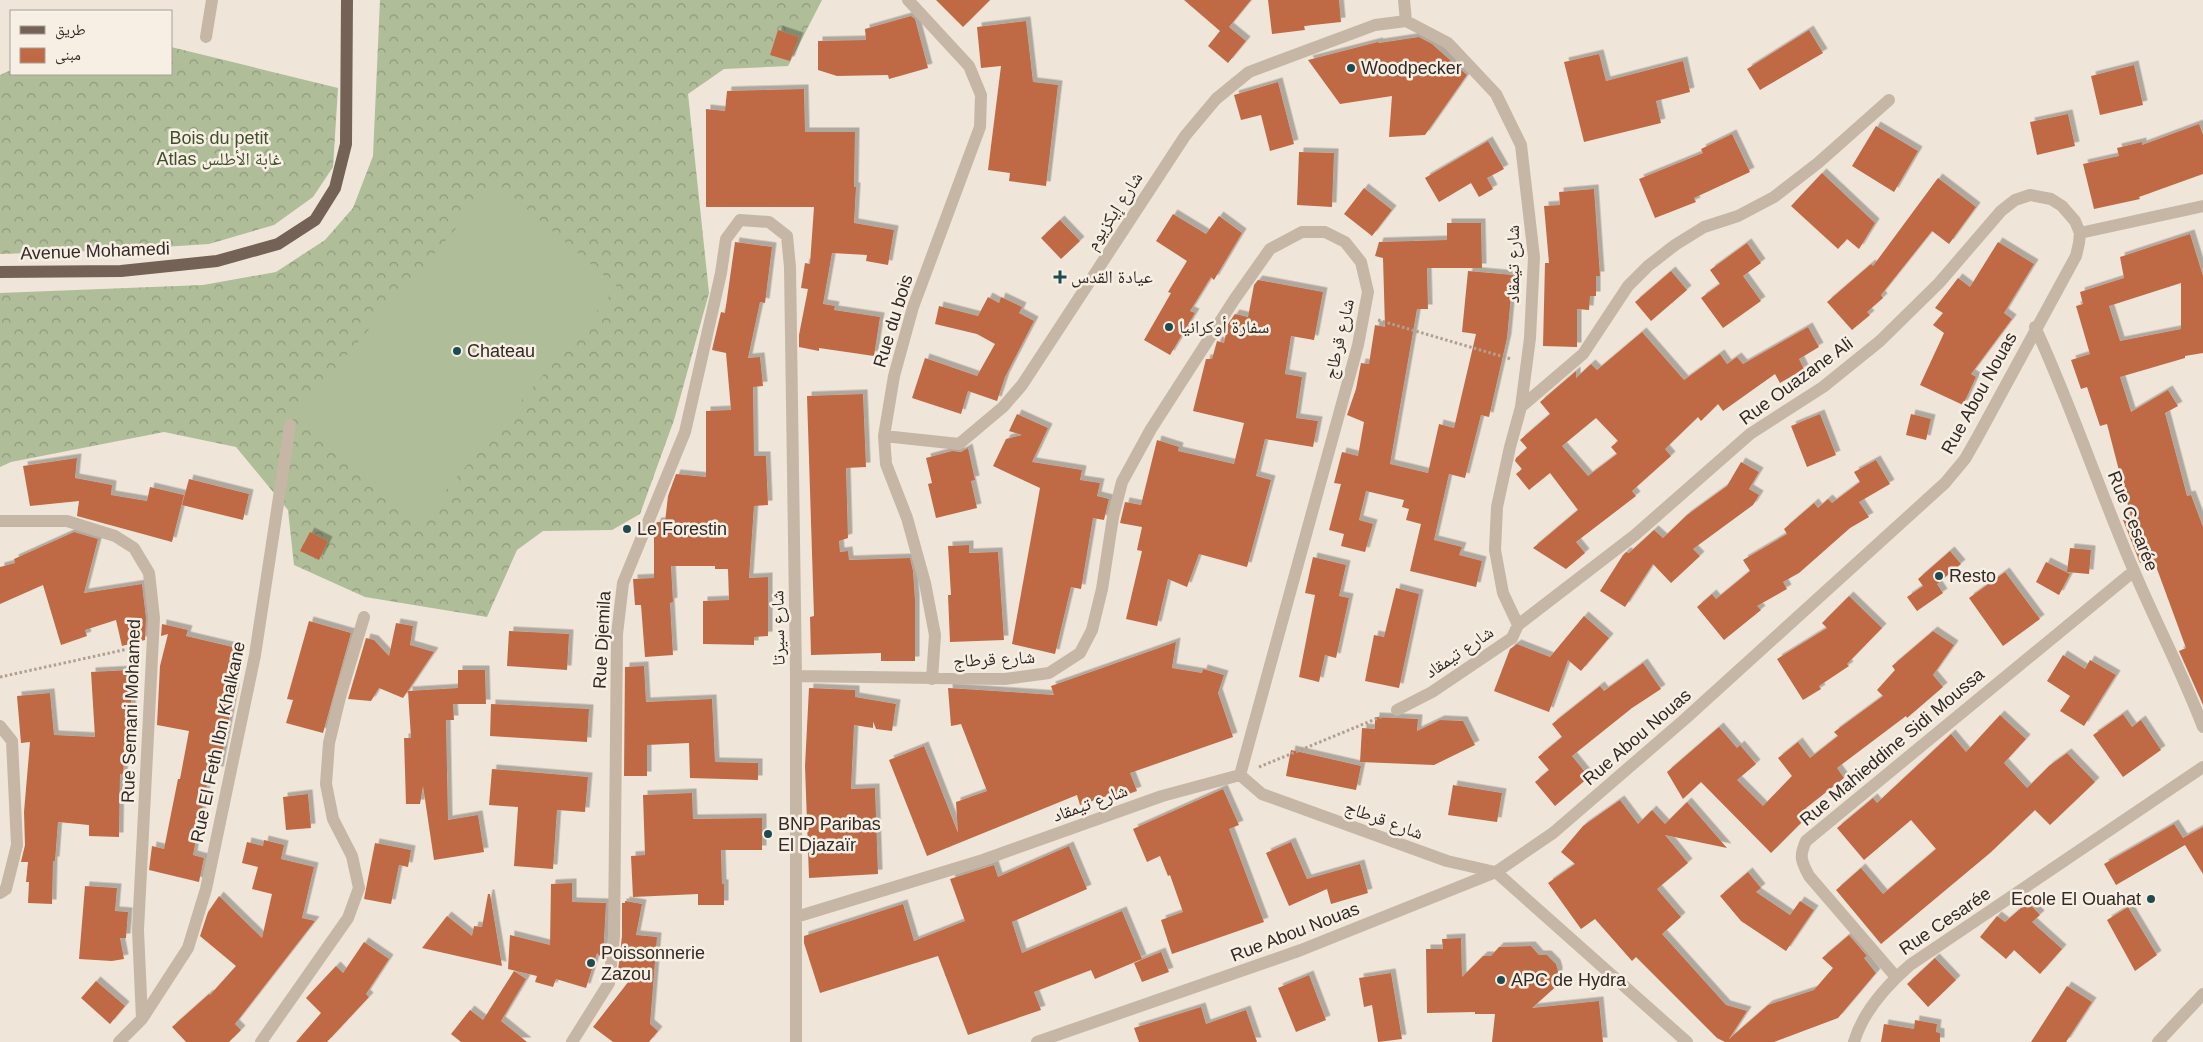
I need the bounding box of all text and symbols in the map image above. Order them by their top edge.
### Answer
legend [10,10,172,75]
text: طريق [55,21,86,40]
text: مبنى [55,46,81,65]
place label: Woodpecker [1361,58,1462,78]
marker: Woodpecker [1345,62,1357,74]
park label: Bois du petit Atlas غابة الأطلس [157,128,281,170]
street label: شارع إيكزيوم [1081,168,1148,255]
street label: شارع تيمقاد [1503,225,1524,303]
street label: Avenue Mohamedi [20,238,170,264]
place label: عيادة القدس [1071,267,1153,288]
marker: عيادة القدس [1053,270,1067,284]
street label: Rue du bois [869,272,917,370]
street label: شارع قرطاج [1320,297,1360,382]
place label: سفارة أوكرانيا [1179,316,1269,337]
marker: سفارة أوكرانيا [1163,321,1175,333]
street label: Rue Abou Nouas [1937,329,2021,457]
street label: Rue Ouazane Ali [1735,333,1857,429]
place label: Chateau [467,341,535,361]
marker: Chateau [451,345,463,357]
street label: Rue Cesarée [2104,468,2162,574]
place label: Le Forestin [637,519,727,539]
marker: Le Forestin [621,523,633,535]
place label: Resto [1949,566,1996,586]
marker: Resto [1933,570,1945,582]
street label: Rue Djemila [589,590,615,689]
street label: شارع سيرتا [767,590,790,666]
street label: Rue Semani Mohamed [118,619,144,803]
street label: شارع تيمقاد [1421,622,1498,683]
street label: Rue El Feth Ibn Khalkane [187,640,249,844]
street label: شارع قرطاج [953,647,1036,673]
street label: Rue Mahieddine Sidi Moussa [1796,663,1989,830]
street label: Rue Abou Nouas [1579,685,1695,789]
street label: شارع تيمقاد [1050,780,1131,827]
street label: شارع قرطاج [1341,797,1426,845]
place label: BNP Paribas El Djazaïr [778,814,881,855]
marker: BNP Paribas El Djazaïr [762,828,774,840]
street label: Rue Cesarée [1895,883,1995,959]
place label: Ecole El Ouahat [2011,889,2141,909]
marker: Ecole El Ouahat [2145,893,2157,905]
street label: Rue Abou Nouas [1228,898,1362,966]
place label: Poissonnerie Zazou [601,943,705,984]
marker: Poissonnerie Zazou [585,957,597,969]
place label: APC de Hydra [1511,970,1627,990]
marker: APC de Hydra [1495,974,1507,986]

